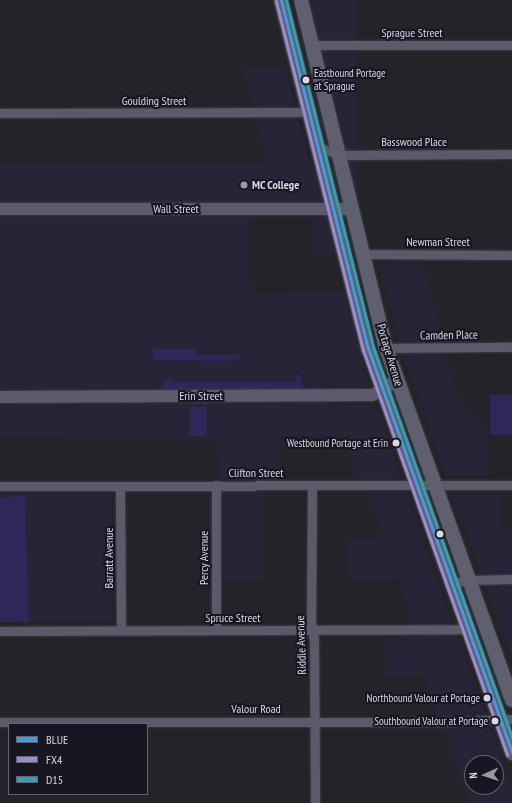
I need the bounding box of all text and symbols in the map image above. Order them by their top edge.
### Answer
street label: Sprague Street [381,26,443,40]
place label: Eastbound Portage at Sprague [314,67,385,93]
marker: Eastbound Portage at Sprague [301,75,311,85]
street label: Goulding Street [122,94,186,108]
street label: Basswood Place [381,135,447,149]
place label: MC College [252,178,300,192]
marker: MC College [239,180,249,190]
street label: Wall Street [153,202,199,216]
street label: Newman Street [406,235,470,249]
street label: Portage Avenue [374,322,406,388]
street label: Camden Place [420,327,478,343]
street label: Erin Street [179,389,223,403]
place label: Westbound Portage at Erin [287,436,388,450]
marker: Westbound Portage at Erin [391,438,401,448]
street label: Clifton Street [229,466,283,480]
street label: Barratt Avenue [102,527,116,589]
unlabelled marker [435,529,445,539]
street label: Percy Avenue [197,531,211,585]
street label: Spruce Street [205,611,261,625]
street label: Riddle Avenue [293,615,309,675]
place label: Northbound Valour at Portage [366,691,480,705]
marker: Northbound Valour at Portage [482,693,492,703]
street label: Valour Road [231,702,281,716]
place label: Southbound Valour at Portage [374,714,488,728]
marker: Southbound Valour at Portage [490,716,500,726]
legend [8,723,148,795]
text: BLUE [46,732,68,747]
text: FX4 [46,752,62,767]
north arrow [464,755,504,795]
text: D15 [46,772,63,787]
text: N [466,772,480,779]

